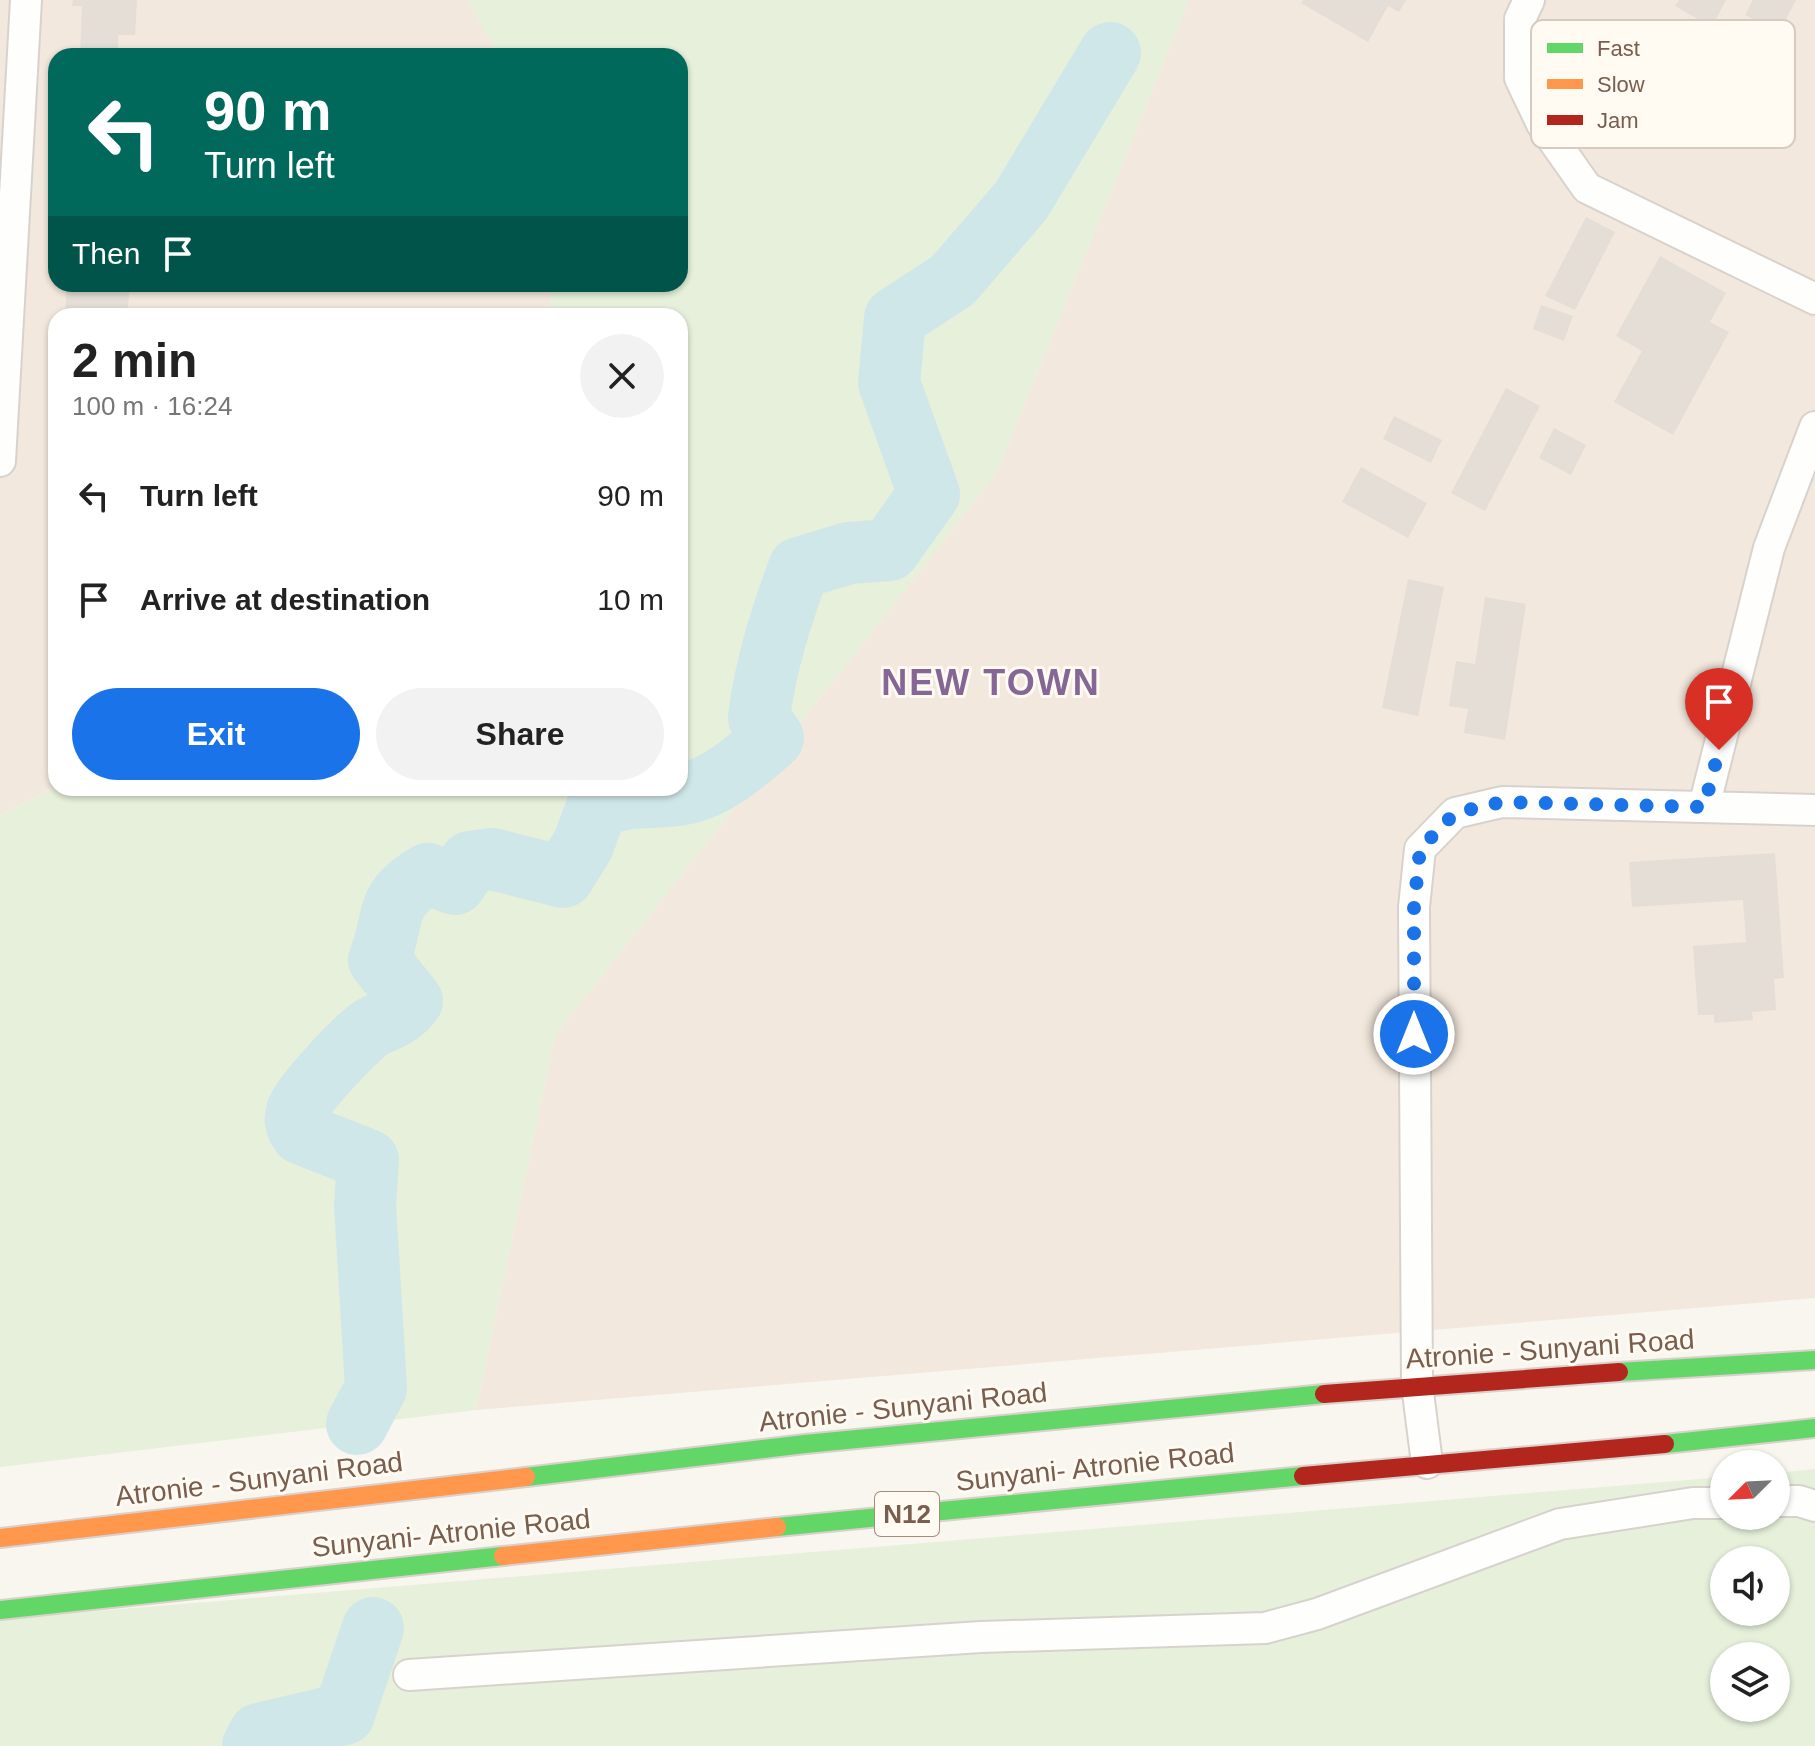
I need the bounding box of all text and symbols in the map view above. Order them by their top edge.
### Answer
legend [1531,20,1795,148]
text: Fast [1597,36,1640,61]
text: Slow [1597,72,1645,97]
text: 90 m [204,79,332,142]
icon: left [72,80,176,184]
text: Jam [1597,108,1639,133]
text: Turn left [204,145,335,186]
icon: arrive [156,232,200,276]
text: Then [72,237,140,270]
text: 2 min [72,334,197,387]
button: close [580,334,664,418]
text: 100 m · 16:24 [72,391,232,421]
icon: left [72,474,116,518]
text: Turn left [140,479,258,512]
text: 90 m [597,479,664,512]
icon: arrive [72,578,116,622]
text: Arrive at destination [140,583,430,616]
text: 10 m [597,583,664,616]
district label: NEW TOWN [881,662,1101,703]
pin [1685,668,1753,750]
icon: arrive [1697,680,1741,724]
button: Exit [72,688,360,780]
button: Share [376,688,664,780]
position arrow [1372,992,1456,1076]
street label: Atronie - Sunyani Road [1405,1323,1695,1375]
street label: Atronie - Sunyani Road [757,1376,1049,1438]
street label: Sunyani- Atronie Road [954,1437,1236,1497]
street label: Atronie - Sunyani Road [113,1446,405,1512]
north arrow [1710,1450,1790,1530]
map controls [1710,1450,1790,1722]
road number: N12 [875,1492,939,1536]
street label: Sunyani- Atronie Road [310,1503,592,1563]
button: sound [1710,1546,1790,1626]
button: layers [1710,1642,1790,1722]

